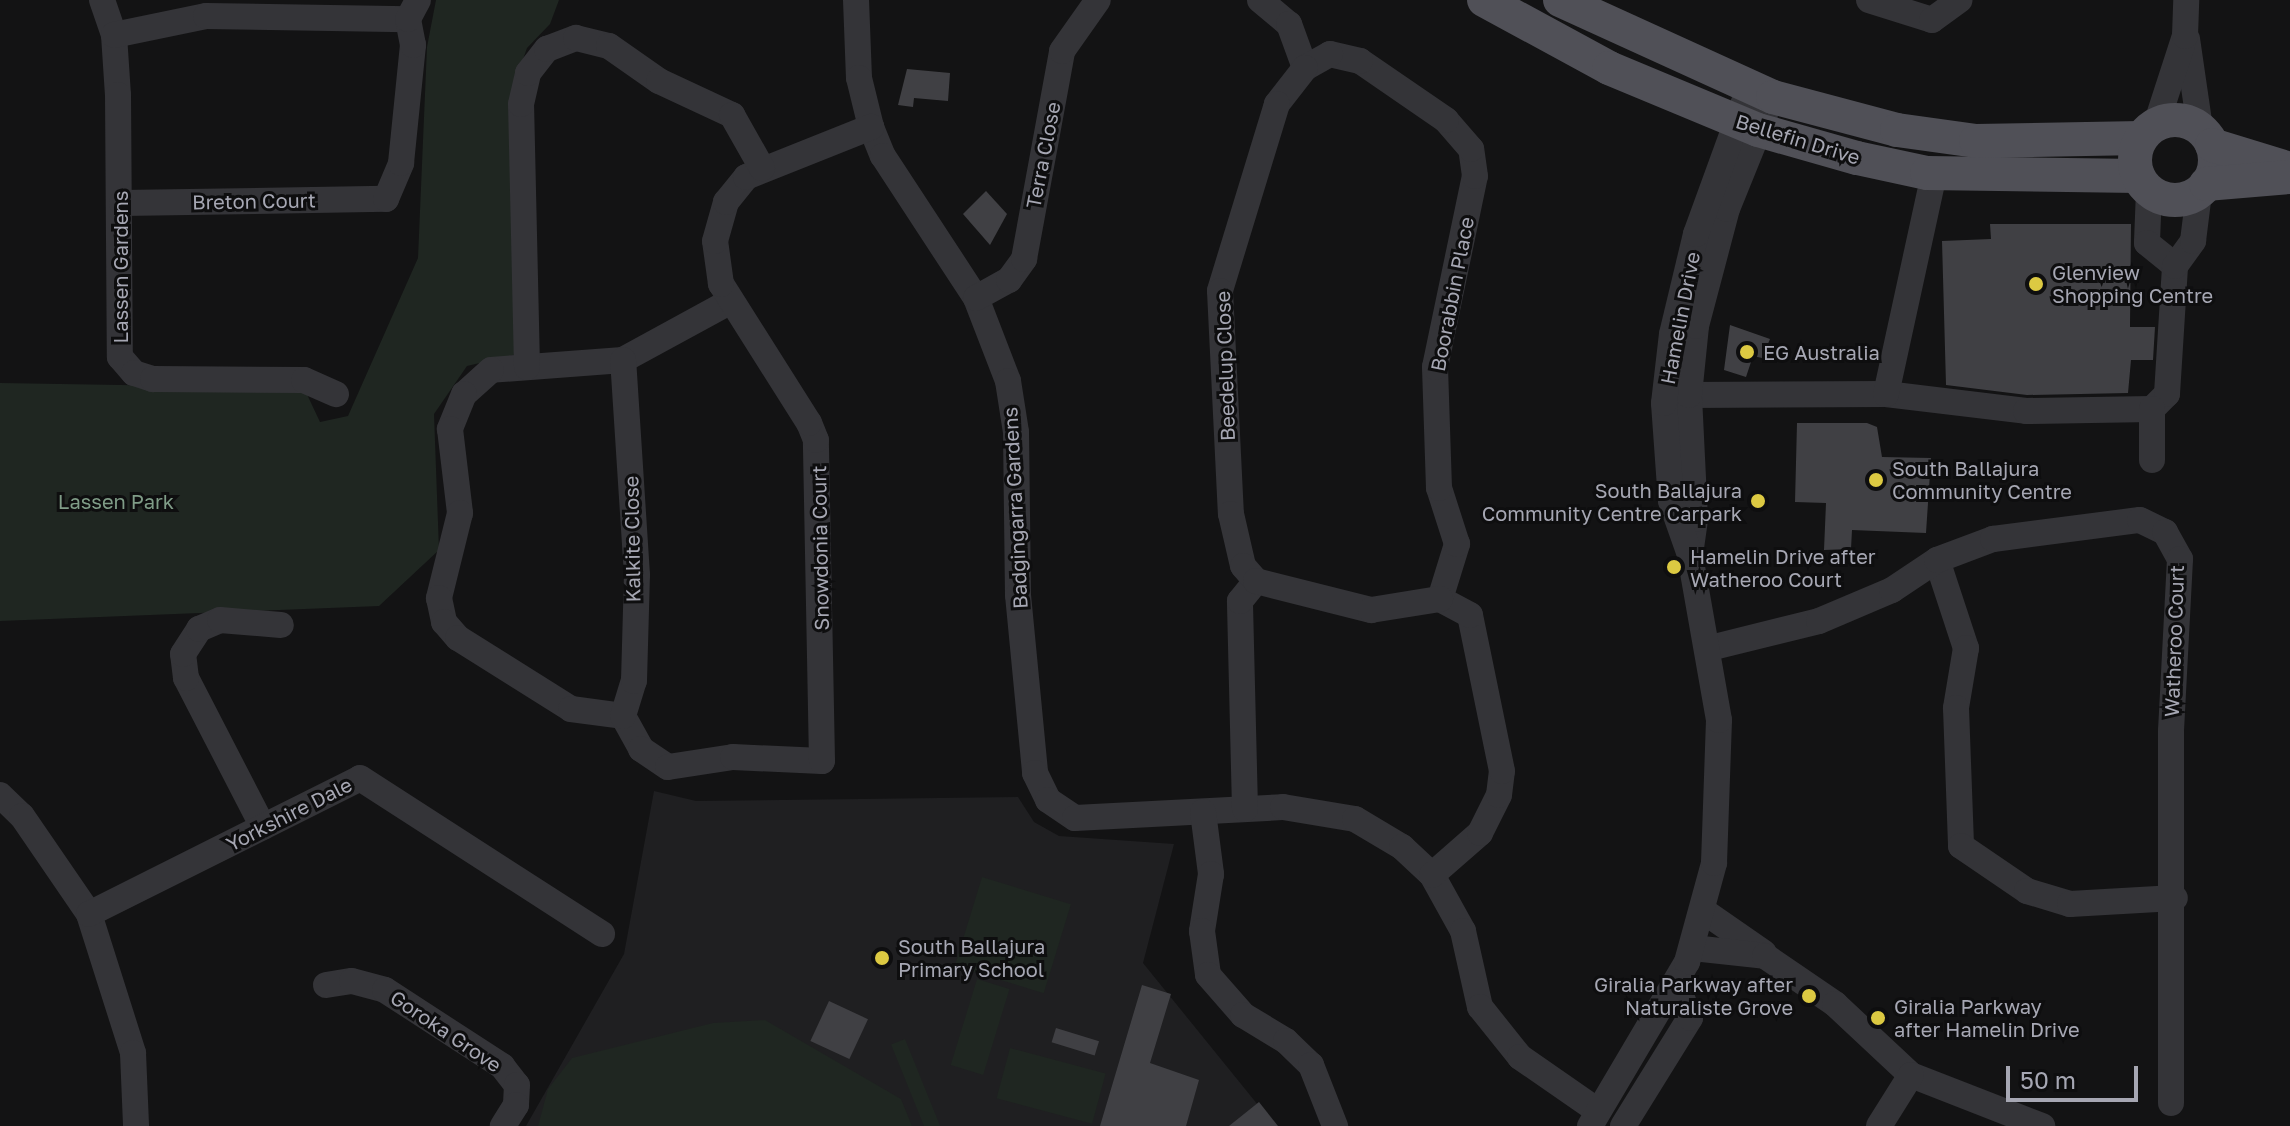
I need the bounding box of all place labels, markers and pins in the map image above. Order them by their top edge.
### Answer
place label: Glenview Shopping Centre [2052,260,2213,307]
marker: Glenview Shopping Centre [2027,275,2045,293]
place label: EG Australia [1763,340,1880,364]
marker: EG Australia [1738,343,1756,361]
place label: South Ballajura Community Centre [1892,456,2072,503]
marker: South Ballajura Community Centre [1867,471,1885,489]
place label: South Ballajura Community Centre Carpark [1482,478,1742,525]
marker: South Ballajura Community Centre Carpark [1749,492,1767,510]
place label: Hamelin Drive after Watheroo Court [1690,544,1876,591]
marker: Hamelin Drive after Watheroo Court [1665,558,1683,576]
place label: South Ballajura Primary School [898,934,1045,981]
marker: South Ballajura Primary School [873,949,891,967]
place label: Giralia Parkway after Naturaliste Grove [1594,972,1793,1019]
marker: Giralia Parkway after Naturaliste Grove [1800,987,1818,1005]
place label: Giralia Parkway after Hamelin Drive [1894,994,2080,1041]
marker: Giralia Parkway after Hamelin Drive [1869,1009,1887,1027]

